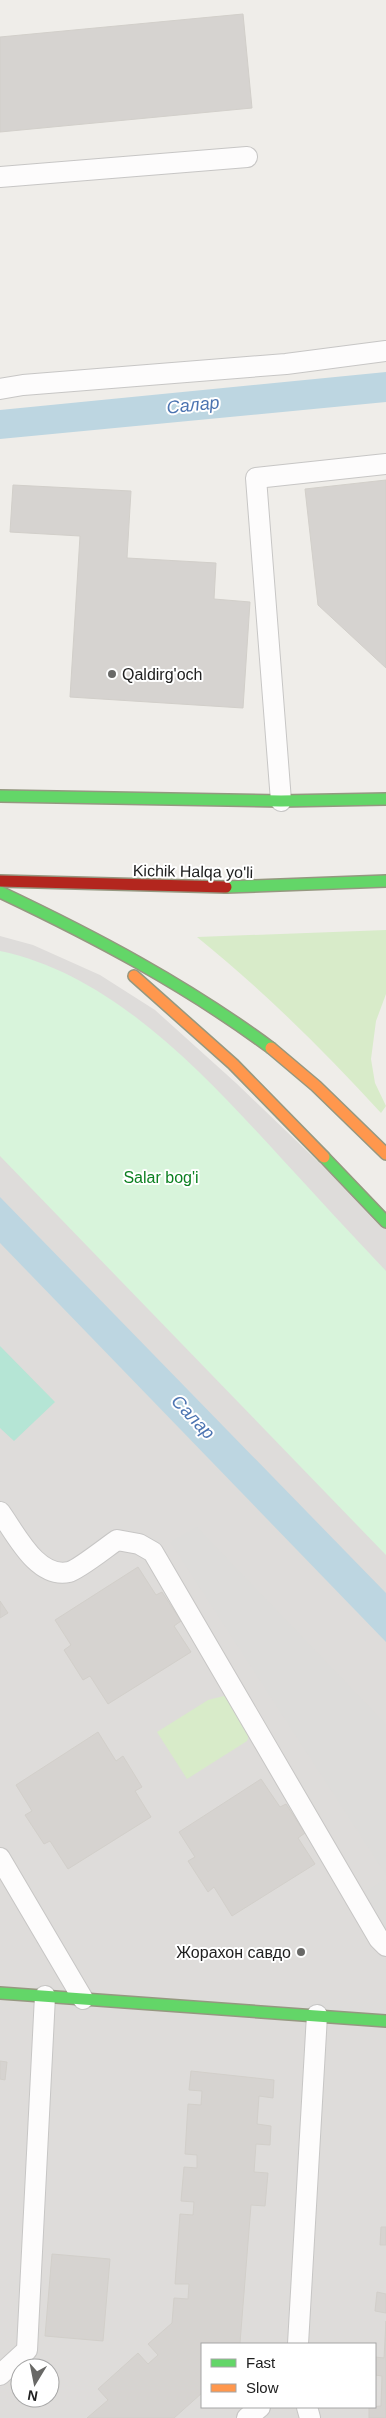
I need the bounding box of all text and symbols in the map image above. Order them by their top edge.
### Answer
water label: Салар [166,392,220,418]
place label: Qaldirg'och [122,666,202,683]
marker: Qaldirg'och [106,668,118,680]
street label: Kichik Halqa yo'li [133,862,253,881]
park label: Salar bog'i [123,1169,199,1186]
water label: Салар [167,1391,219,1443]
place label: Жорахон савдо [176,1944,291,1961]
marker: Жорахон савдо [295,1946,307,1958]
legend [201,2343,376,2408]
text: Fast [246,2354,276,2371]
north arrow [10,2358,60,2408]
text: Slow [246,2379,279,2396]
text: N [26,2387,39,2405]

